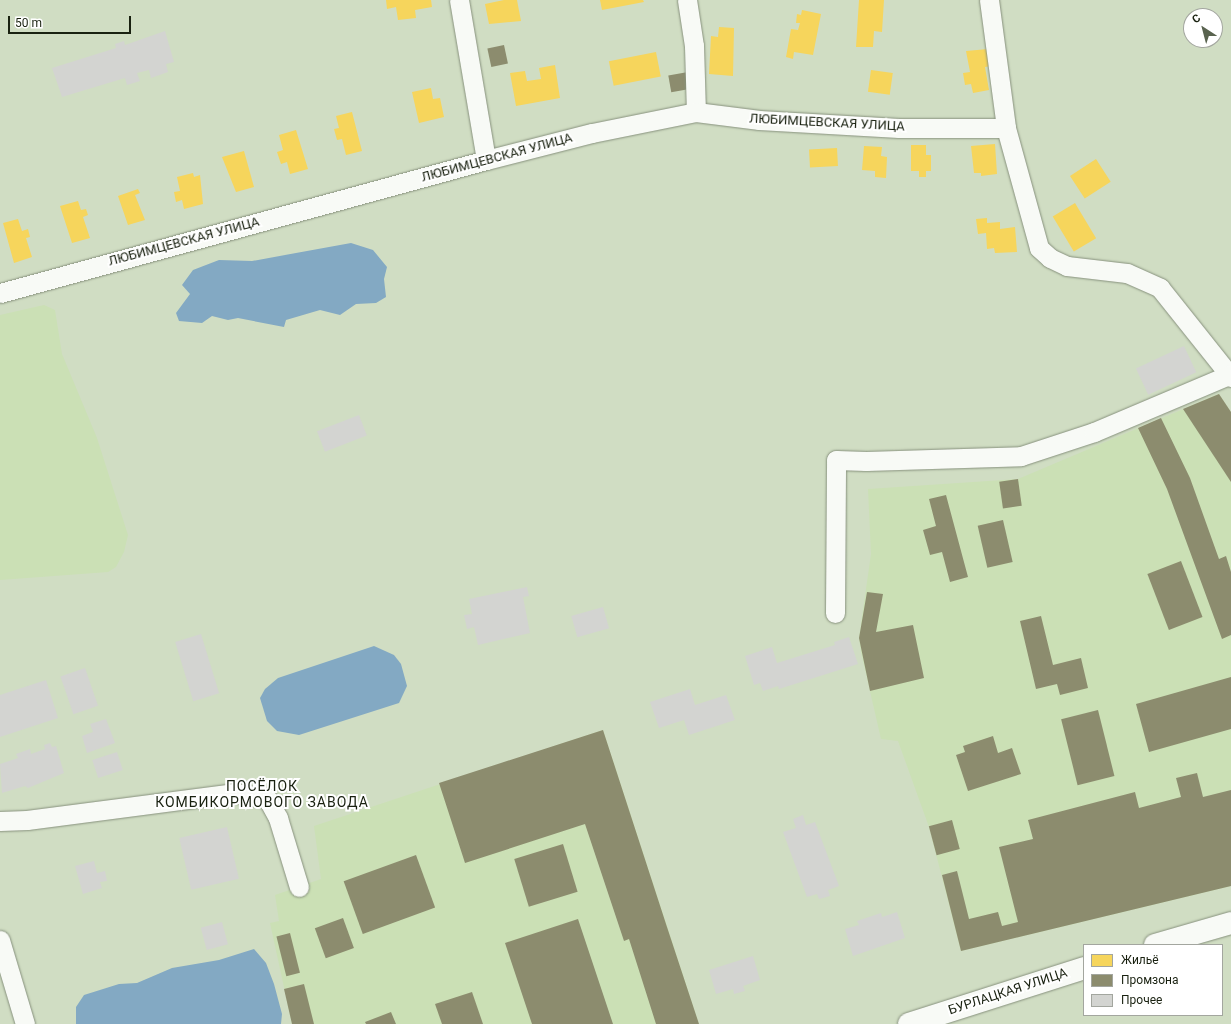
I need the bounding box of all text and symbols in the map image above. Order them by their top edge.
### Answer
scale bar [10,8,133,34]
north arrow [1183,8,1223,48]
text: С [1189,11,1203,26]
text: 50 m [15,16,42,30]
street label: ЛЮБИМЦЕВСКАЯ УЛИЦА [749,111,905,135]
street label: ЛЮБИМЦЕВСКАЯ УЛИЦА [420,130,574,186]
street label: ЛЮБИМЦЕВСКАЯ УЛИЦА [107,214,261,270]
district label: ПОСЁЛОК КОМБИКОРМОВОГО ЗАВОДА [155,778,369,810]
legend [1083,944,1223,1016]
text: Жильё [1121,953,1159,967]
street label: БУРЛАЦКАЯ УЛИЦА [947,965,1069,1019]
text: Промзона [1121,973,1178,987]
text: Прочее [1121,993,1162,1007]

